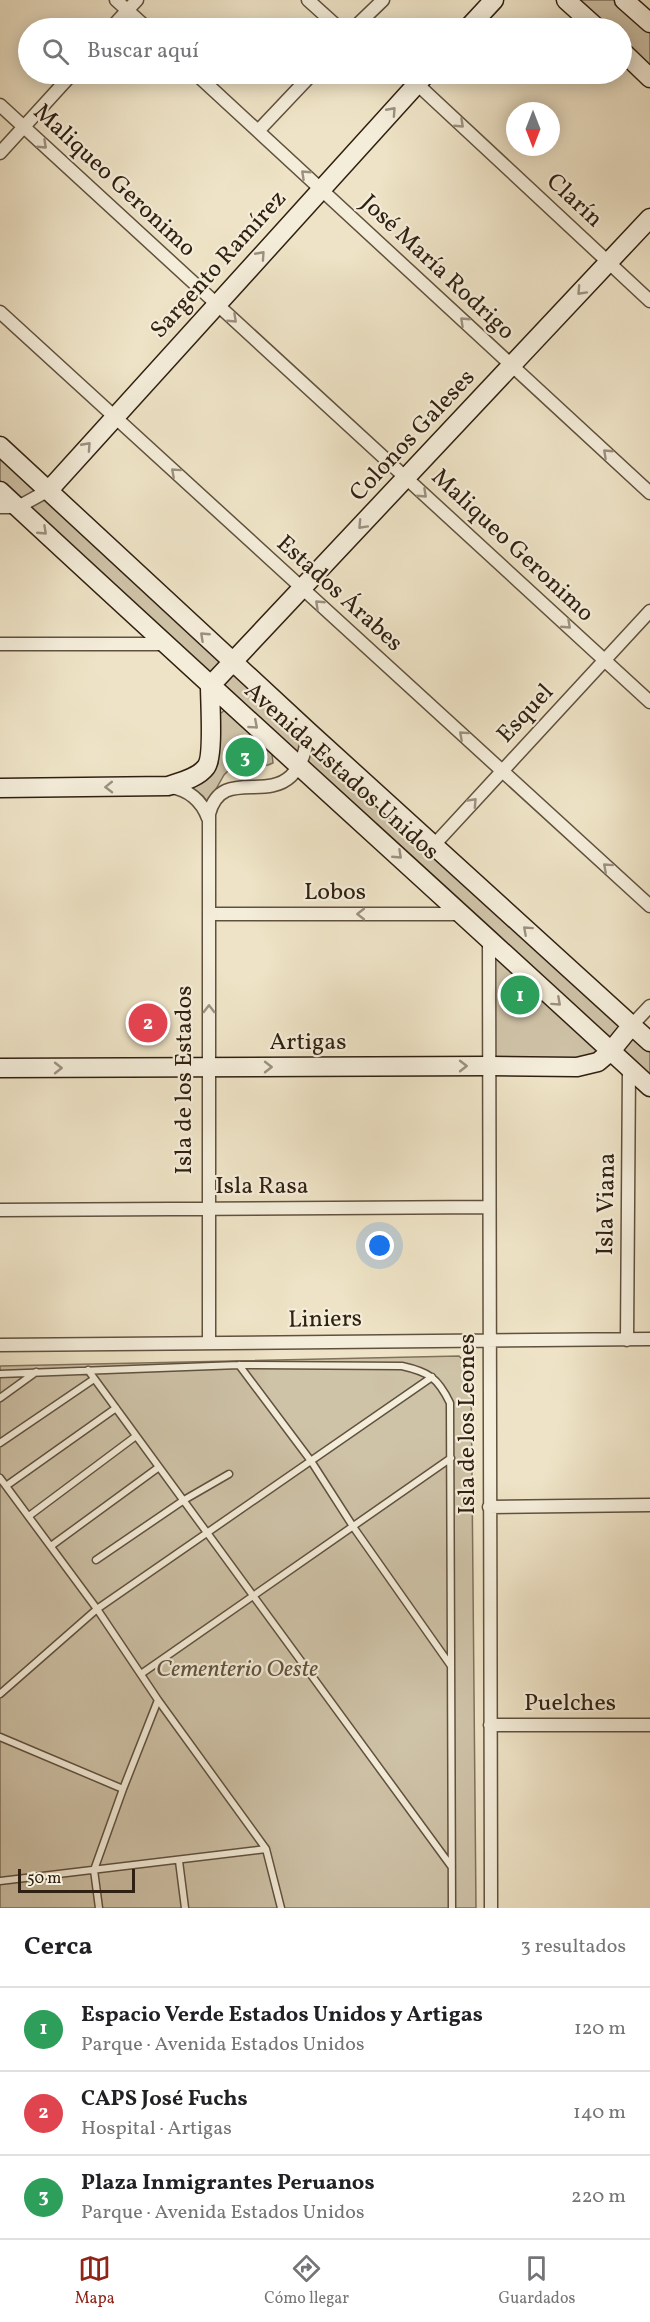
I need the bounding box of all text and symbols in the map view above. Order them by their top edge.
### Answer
search box [18,18,632,84]
icon: search [39,35,72,68]
text: Buscar aquí [87,36,199,67]
street label: Maliqueo Geronimo [25,96,203,266]
north arrow [506,102,560,156]
one-way arrow [385,107,396,118]
one-way arrow [453,117,463,128]
one-way arrow [36,138,47,149]
street label: Clarín [538,166,610,236]
one-way arrow [301,171,312,182]
street label: Sargento Ramírez [143,183,295,347]
street label: José María Rodrigo [352,187,522,349]
one-way arrow [254,252,265,262]
one-way arrow [577,284,588,294]
one-way arrow [227,312,237,323]
one-way arrow [460,317,470,328]
street label: Colonos Galeses [343,362,483,510]
one-way arrow [80,443,91,453]
one-way arrow [603,449,614,460]
street label: Maliqueo Geronimo [423,461,601,631]
one-way arrow [171,468,182,479]
one-way arrow [416,486,427,497]
one-way arrow [358,519,369,529]
one-way arrow [36,524,47,535]
street label: Estados Árabes [268,528,410,660]
one-way arrow [315,600,326,611]
one-way arrow [560,618,571,629]
one-way arrow [201,632,211,643]
street label: Avenida Estados Unidos [236,675,446,869]
street label: Esquel [490,677,562,751]
one-way arrow [247,717,258,728]
one-way arrow [459,731,470,742]
pin: 3 [226,734,264,780]
one-way arrow [105,781,114,794]
one-way arrow [466,799,477,810]
one-way arrow [391,848,402,859]
one-way arrow [603,863,614,874]
street label: Lobos [304,876,366,910]
one-way arrow [357,908,366,920]
one-way arrow [523,926,534,937]
pin: 1 [500,972,540,1018]
street label: Isla de los Estados [168,985,202,1175]
one-way arrow [550,995,561,1006]
pin: 2 [128,1000,168,1046]
one-way arrow [203,1004,215,1013]
street label: Artigas [269,1026,347,1060]
one-way arrow [458,1060,467,1072]
one-way arrow [263,1061,272,1073]
one-way arrow [54,1062,63,1074]
street label: Isla Viana [589,1152,625,1256]
street label: Isla Rasa [215,1170,309,1204]
your location [365,1231,394,1260]
street label: Liniers [288,1302,362,1338]
street label: Isla de los Leones [451,1334,485,1514]
park label: Cementerio Oeste [156,1653,318,1687]
street label: Puelches [524,1687,616,1721]
scale bar [18,1866,135,1894]
text: 50 m [27,1868,61,1890]
text: Cerca [24,1929,93,1965]
text: 3 resultados [521,1933,626,1961]
text: Espacio Verde Estados Unidos y Artigas [81,2000,483,2031]
text: 1 [39,2015,48,2043]
text: 120 m [574,2015,626,2043]
text: Parque · Avenida Estados Unidos [81,2031,364,2059]
text: CAPS José Fuchs [81,2084,248,2115]
text: 2 [38,2099,49,2127]
text: 140 m [573,2099,626,2127]
text: Hospital · Artigas [81,2115,232,2143]
text: Plaza Inmigrantes Peruanos [81,2168,375,2199]
text: 3 [38,2183,49,2211]
text: 220 m [571,2183,626,2211]
text: Parque · Avenida Estados Unidos [81,2199,364,2227]
tab: Mapa [75,2252,115,2310]
tab: Cómo llegar [264,2252,349,2310]
tab: Guardados [498,2252,575,2310]

